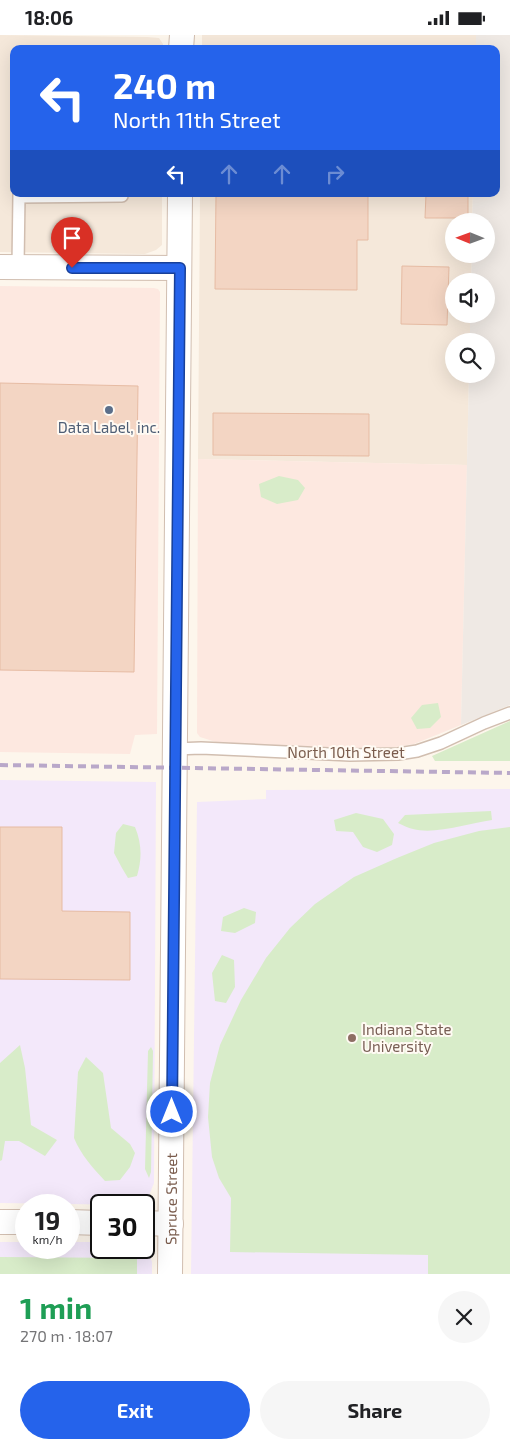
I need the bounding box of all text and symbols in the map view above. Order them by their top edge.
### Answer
text: 18:06 [25,6,73,29]
text: 240 m [113,64,216,106]
icon: left [30,65,95,130]
text: North 11th Street [113,106,281,132]
icon: left [162,160,190,188]
icon: ahead [215,160,243,188]
icon: ahead [268,160,296,188]
icon: right [321,160,349,188]
north arrow [445,213,495,263]
map controls [445,213,495,383]
pin [51,217,93,268]
icon: arrive [58,224,86,252]
button: sound [445,273,495,323]
button: search [445,333,495,383]
marker: Data Label, inc. [103,404,115,416]
place label: Data Label, inc. [58,418,160,436]
street label: North 10th Street [287,743,405,761]
place label: Indiana State University [362,1020,452,1055]
marker: Indiana State University [346,1032,358,1044]
position arrow [145,1085,197,1137]
street label: Spruce Street [161,1153,180,1245]
speed limit sign: 30 [90,1194,155,1259]
text: 19 [35,1205,60,1235]
text: km/h [33,1232,62,1246]
text: 1 min [20,1289,92,1325]
button: close [438,1291,490,1343]
text: 270 m · 18:07 [20,1326,113,1345]
button: Exit [20,1381,250,1439]
button: Share [260,1381,490,1439]

